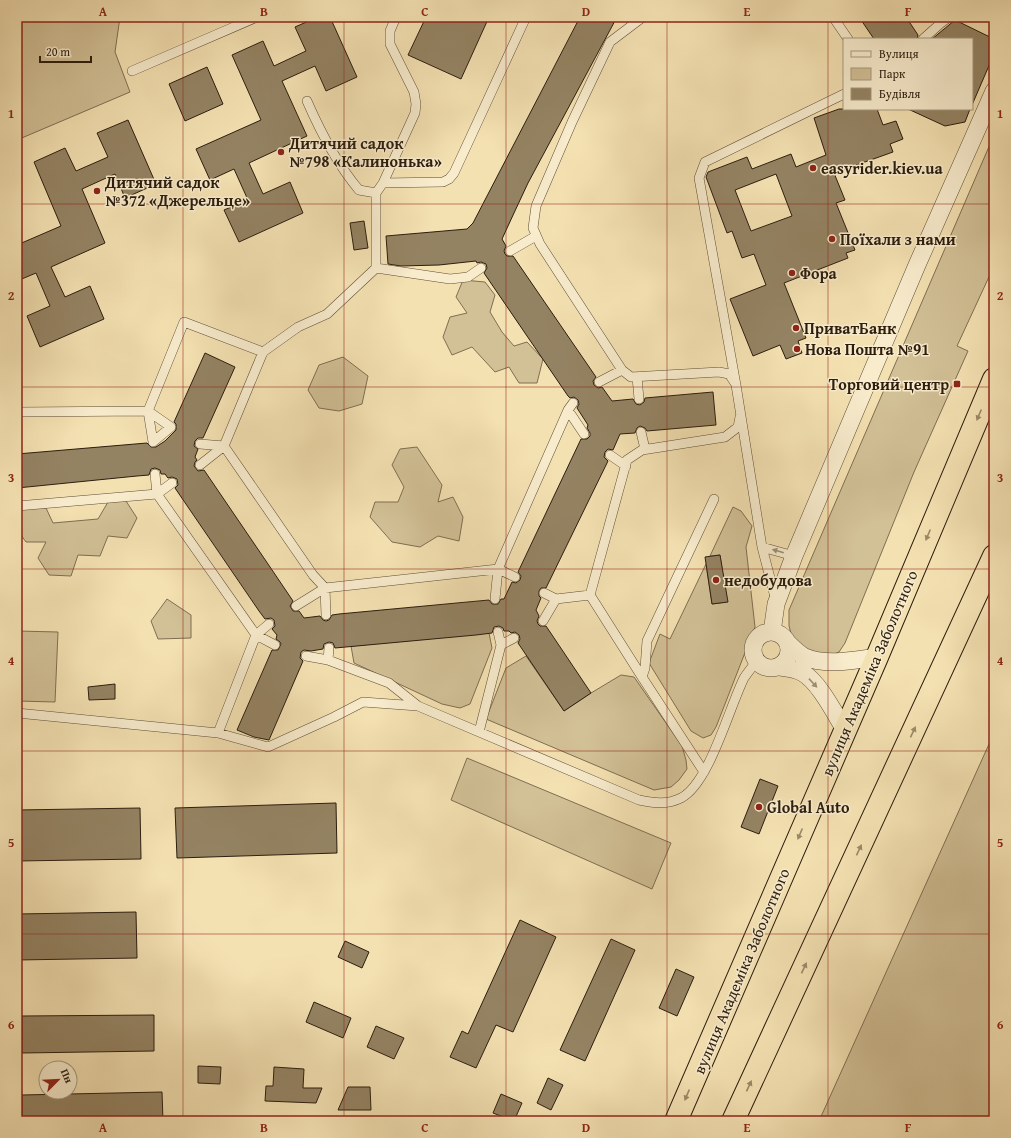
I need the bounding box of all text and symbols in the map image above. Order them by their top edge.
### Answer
text: A [99,2,108,21]
text: B [260,2,268,21]
text: C [421,2,429,21]
text: D [582,2,590,21]
text: E [744,2,751,21]
text: F [905,2,912,21]
scale bar [40,38,91,64]
legend [843,38,973,110]
text: 20 m [46,43,70,60]
text: Вулиця [879,45,919,62]
text: Парк [879,65,906,82]
text: Будівля [879,85,920,102]
text: 1 [8,104,14,123]
text: 1 [997,104,1003,123]
place label: Дитячий садок №798 «Калинонька» [288,131,442,173]
marker: Дитячий садок №798 «Калинонька» [276,147,286,157]
place label: easyrider.kiev.ua [821,156,943,180]
marker: easyrider.kiev.ua [808,163,818,173]
place label: Дитячий садок №372 «Джерельце» [104,170,250,212]
marker: Дитячий садок №372 «Джерельце» [92,186,102,196]
place label: Поїхали з нами [840,227,956,251]
marker: Поїхали з нами [827,234,837,244]
place label: Фора [800,261,838,285]
marker: Фора [787,268,797,278]
text: 2 [8,286,15,305]
text: 2 [997,286,1004,305]
place label: ПриватБанк [804,316,897,340]
marker: ПриватБанк [791,323,801,333]
place label: Нова Пошта №91 [805,337,930,361]
marker: Нова Пошта №91 [792,344,802,354]
place label: Торговий центр [829,372,949,396]
marker: Торговий центр [952,379,962,389]
one-way arrow [975,409,982,421]
text: 3 [8,468,14,487]
text: 3 [997,468,1003,487]
one-way arrow [925,529,931,541]
one-way arrow [771,548,784,554]
street label: вулиця Академіка Заболотного [815,566,923,780]
place label: недобудова [724,568,813,592]
marker: недобудова [711,575,721,585]
text: 4 [8,651,15,670]
text: 4 [997,651,1004,670]
one-way arrow [809,678,818,688]
one-way arrow [910,726,916,737]
place label: Global Auto [767,795,850,819]
marker: Global Auto [754,802,764,812]
one-way arrow [797,829,803,840]
text: 5 [8,833,15,852]
text: 5 [997,833,1004,852]
one-way arrow [856,844,862,855]
street label: вулиця Академіка Заболотного [687,864,795,1078]
one-way arrow [801,962,807,973]
text: 6 [8,1015,15,1034]
text: 6 [997,1015,1004,1034]
north arrow [38,1060,78,1100]
text: Пн [57,1066,77,1086]
one-way arrow [747,1079,753,1091]
one-way arrow [684,1089,690,1101]
text: A [99,1118,108,1137]
text: B [260,1118,268,1137]
text: C [421,1118,429,1137]
text: D [582,1118,590,1137]
text: E [744,1118,751,1137]
text: F [905,1118,912,1137]

